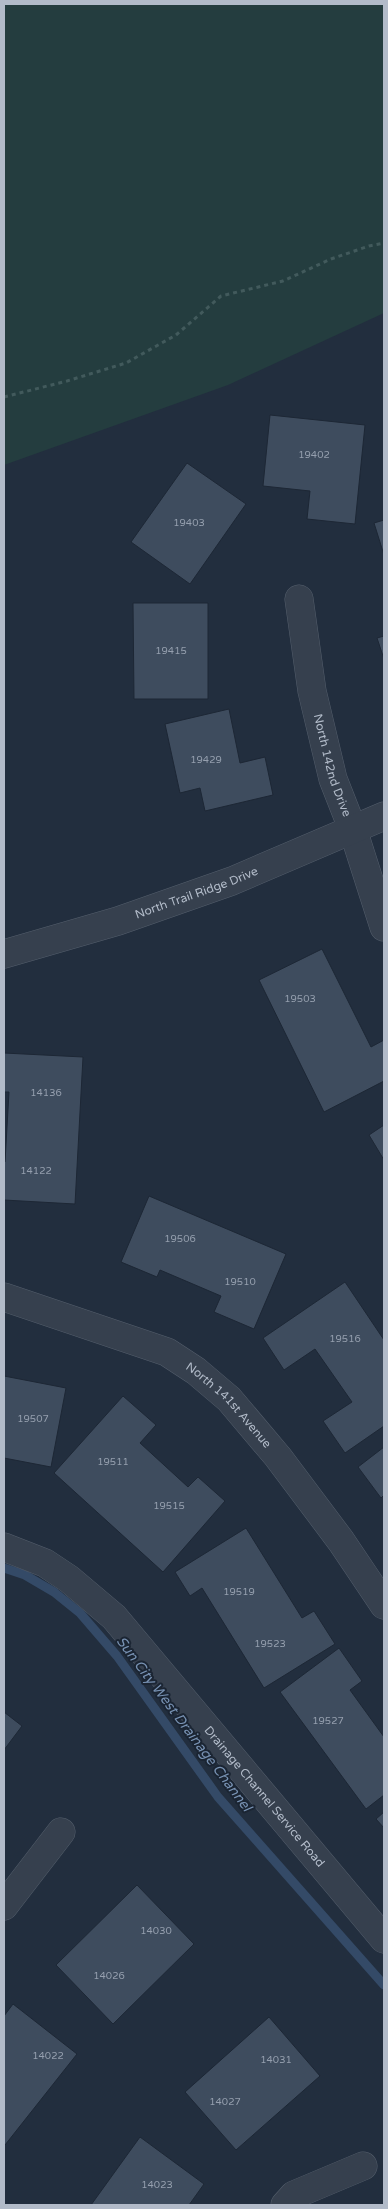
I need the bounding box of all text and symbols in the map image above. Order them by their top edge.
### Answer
house number: 19402 [298,449,330,461]
house number: 19403 [173,517,205,529]
house number: 19415 [155,645,187,657]
street label: North 142nd Drive [311,712,354,819]
house number: 19429 [190,754,222,766]
street label: North Trail Ridge Drive [133,864,260,921]
house number: 19503 [284,993,316,1005]
house number: 14136 [30,1087,62,1099]
house number: 14122 [20,1165,52,1177]
house number: 19506 [164,1233,196,1245]
house number: 19510 [224,1276,256,1288]
house number: 19516 [329,1333,361,1345]
street label: North 141st Avenue [183,1359,274,1451]
house number: 19507 [17,1413,49,1425]
house number: 19511 [97,1456,129,1468]
house number: 19515 [153,1500,185,1512]
house number: 19519 [223,1586,255,1598]
water label: Sun City West Drainage Channel [113,1633,256,1816]
house number: 19523 [254,1638,286,1650]
house number: 19527 [312,1715,344,1727]
street label: Drainage Channel Service Road [202,1723,328,1870]
house number: 14030 [140,1925,172,1937]
house number: 14026 [93,1970,125,1982]
house number: 14022 [32,2050,64,2062]
house number: 14031 [260,2054,292,2066]
house number: 14027 [209,2096,241,2108]
house number: 14023 [141,2179,173,2191]

